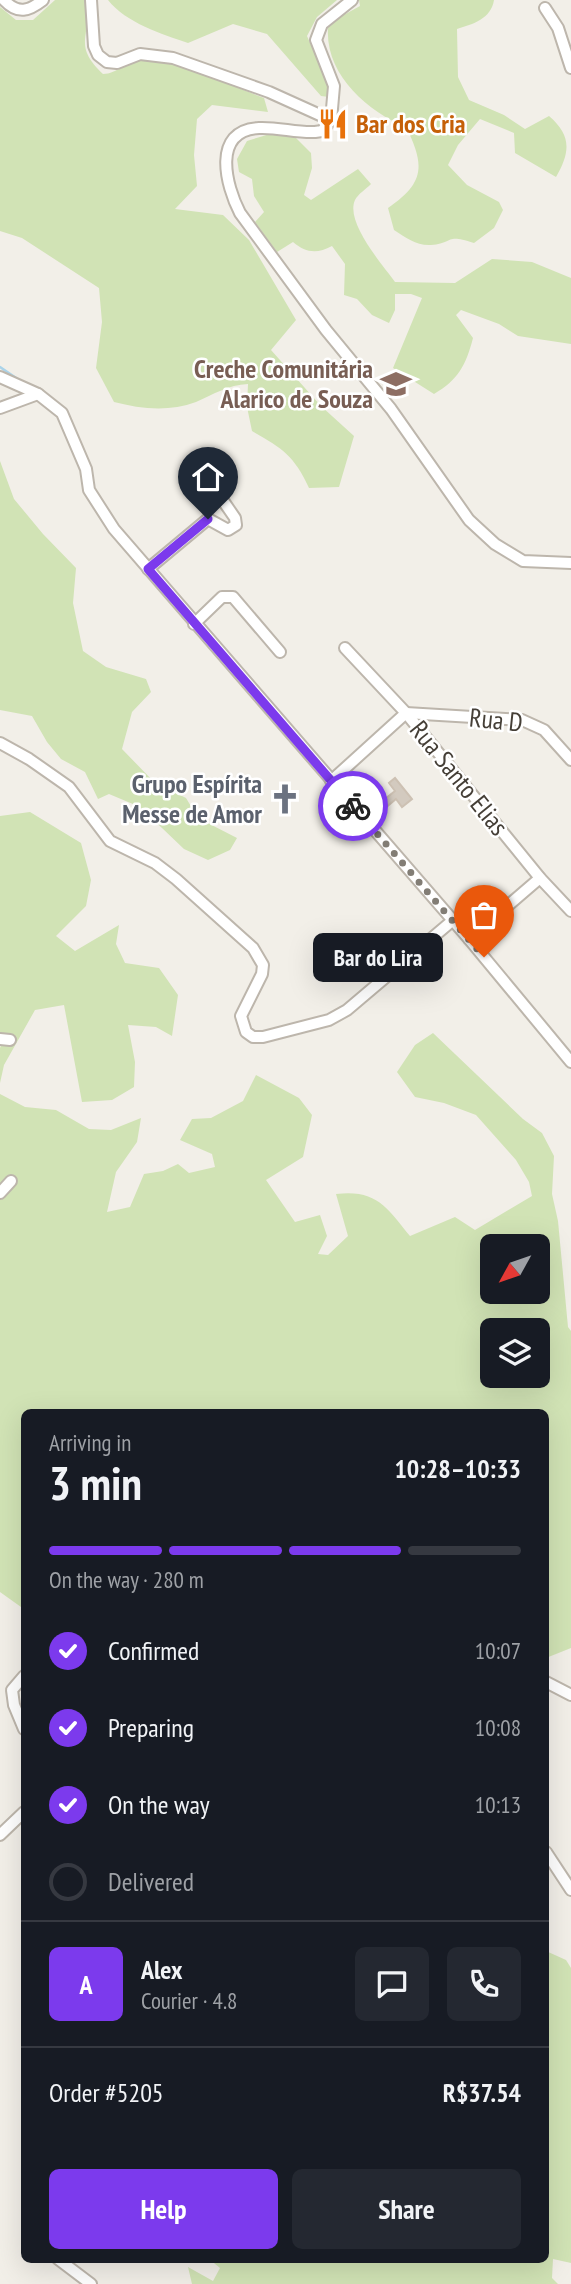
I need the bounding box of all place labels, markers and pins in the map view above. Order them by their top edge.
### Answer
restaurant icon: Bar dos Cria [316,107,350,141]
place label: Bar dos Cria [356,107,466,140]
place label: Creche Comunitária Alarico de Souza [194,352,373,415]
school or university icon: Creche Comunitária Alarico de Souza [379,367,413,401]
pin [178,447,238,519]
place label: Grupo Espírita Messe de Amor [122,767,262,830]
church icon: Grupo Espírita Messe de Amor [268,782,302,816]
pin [454,885,514,957]
callout: Bar do Lira [312,932,442,982]

